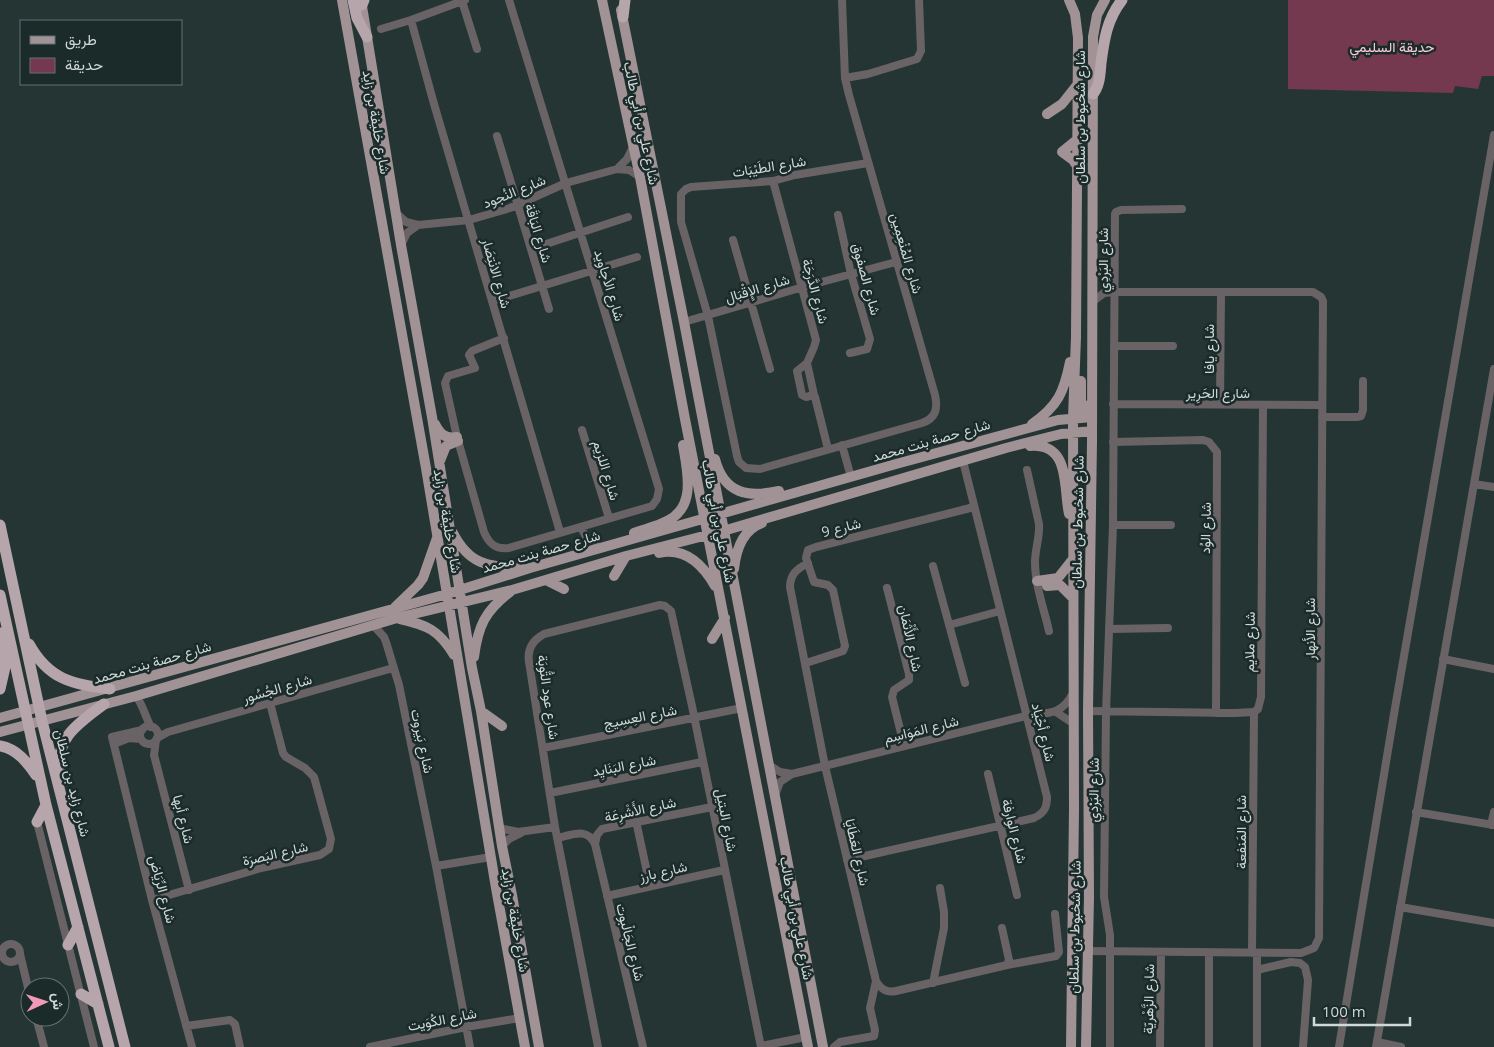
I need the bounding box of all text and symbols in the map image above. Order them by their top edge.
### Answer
legend [20,20,182,85]
text: طريق [65,29,97,50]
park label: حديقة السليمي [1350,37,1435,59]
street label: شارع شخبوط بن سلطان [1070,50,1091,184]
text: حديقة [65,54,103,74]
street label: شارع علي بن أبي طالب [617,60,664,187]
street label: شارع خليفة بن زايد [357,68,396,176]
street label: شارع الطَيْبَات [731,151,808,183]
street label: شارع النُجود [480,170,549,214]
street label: شارع البَاقَة [519,201,557,266]
street label: شارع المُنْعِمِين [884,210,928,296]
street label: شارع البَرْدِي [1093,228,1115,292]
street label: شارع الانْتِصَار [476,235,516,311]
street label: شارع الصفوق [846,241,886,318]
street label: شارع الأجاويد [588,247,630,324]
street label: شارع الدَّرَجَة [796,256,834,326]
street label: شارع الإِقْبَال [722,269,792,309]
street label: شارع يافا [1199,324,1220,374]
street label: شارع الحَرِير [1185,383,1250,404]
street label: شارع حصة بنت محمد [870,414,993,468]
street label: شارع اللزيم [587,437,625,503]
street label: شارع شخبوط بن سلطان [1066,455,1090,589]
street label: شارع علي بن أبي طالب [695,458,740,585]
street label: شارع خليفة بن زايد [428,467,467,575]
street label: شارع الوُد [1195,502,1217,554]
street label: شارع 9 [819,513,863,543]
street label: شارع حصة بنت محمد [480,525,603,579]
street label: شارع الأنهار [1300,598,1321,661]
street label: شارع الأَثْمَان [893,603,927,674]
street label: شارع ملايم [1239,611,1261,673]
street label: شارع حصة بنت محمد [91,636,214,690]
street label: شارع عود التُّوبَة [532,653,564,741]
street label: شارع الجُسُور [239,669,315,709]
street label: شارع العِسِيج [602,700,679,734]
street label: شارع أجْيَاد [1026,701,1060,764]
street label: شارع بَيروت [405,707,439,775]
street label: شارع المَوَاسِم [882,711,961,749]
street label: شارع زايد بن سلطان [49,727,96,839]
street label: شارع البَنَايِد [591,750,658,783]
street label: شارع البَرْدِي [1083,757,1106,823]
street label: شارع البتيل [710,787,742,854]
street label: شارع الأَشْرِعَة [602,792,678,828]
street label: شارع أبها [167,793,199,846]
street label: شارع المَنفعة [1231,795,1252,869]
street label: شارع الوارفة [996,797,1032,866]
street label: شارع العَطَايَا [839,817,875,888]
street label: شارع البَصرَة [240,836,310,872]
street label: شارع الرِّيَاض [143,853,181,926]
street label: شارع علي بن أبي طالب [773,855,818,982]
street label: شارع بارز [636,856,689,888]
street label: شارع شخبوط بن سلطان [1063,860,1087,994]
street label: شارع خليفة بن زايد [496,866,535,974]
street label: شارع الجَالْبوت [610,901,650,983]
street label: شارع الزَّهْريّة [1138,964,1160,1034]
north arrow [20,977,70,1027]
text: ش [49,992,68,1010]
scale bar [1314,994,1410,1026]
text: 100 m [1322,1001,1366,1021]
street label: شارع الكُوَيت [406,1003,478,1037]

